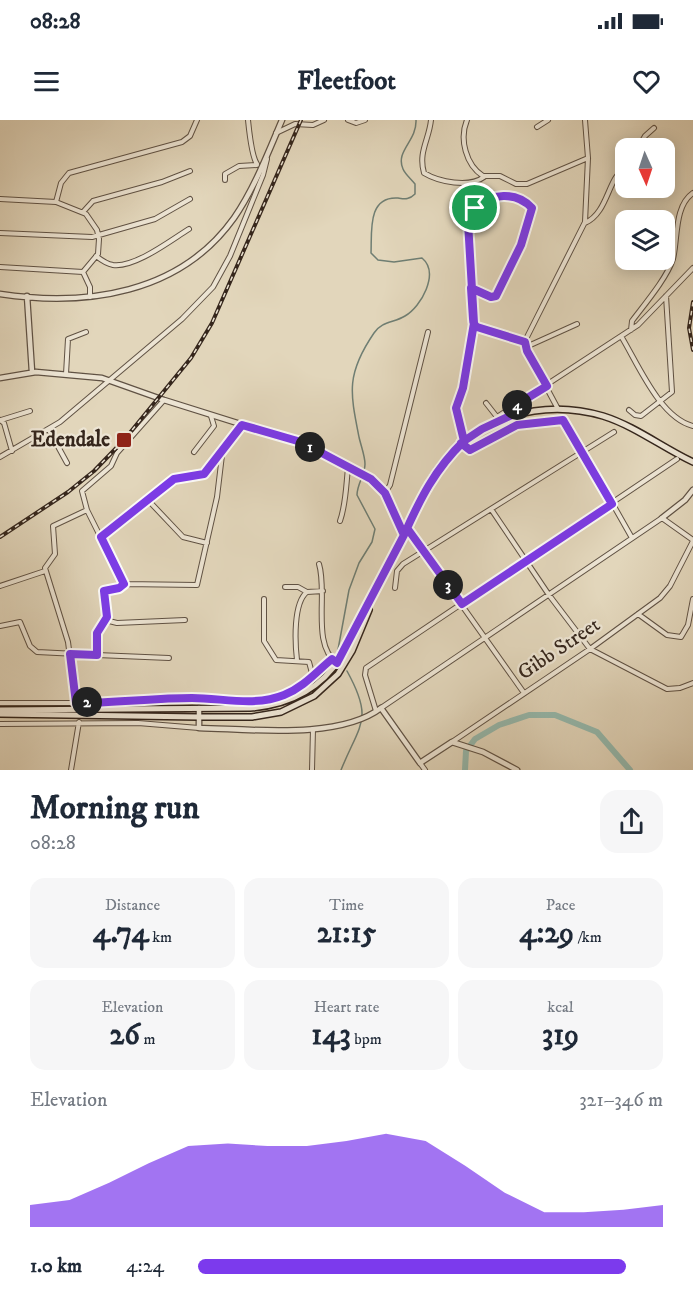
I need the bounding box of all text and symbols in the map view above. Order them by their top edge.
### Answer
text: 08:28 [30,8,80,35]
text: Fleetfoot [297,64,396,98]
icon: menu [30,65,63,98]
icon: heart [630,65,663,98]
north arrow [615,138,675,198]
map controls [615,138,675,270]
pin [449,182,500,233]
icon: arrive [458,191,491,224]
button: layers [615,210,675,270]
pin: 4 [502,390,532,420]
text: 4 [512,395,522,415]
place label: Edendale [31,427,110,453]
marker: Edendale [115,431,133,449]
pin: 1 [295,432,325,462]
text: 1 [307,437,313,457]
pin: 3 [433,570,463,600]
text: 3 [445,575,451,595]
street label: Gibb Street [513,612,605,686]
pin: 2 [72,687,102,717]
text: 2 [83,692,91,712]
text: Morning run [30,788,199,829]
button: share [600,790,663,853]
text: 08:28 [30,831,76,856]
text: Distance [105,895,160,915]
text: Time [329,895,364,915]
text: Pace [546,895,575,915]
text: 4.74 [93,915,149,952]
text: 21:15 [317,915,376,952]
text: 4:29 [519,915,574,952]
text: km [149,927,172,947]
text: /km [574,927,602,947]
text: Elevation [102,997,163,1017]
text: Heart rate [314,997,379,1017]
text: kcal [547,997,574,1017]
text: 26 [110,1017,140,1054]
text: 143 [311,1017,351,1054]
text: 319 [542,1017,579,1054]
text: m [140,1029,155,1049]
text: bpm [351,1029,382,1049]
text: Elevation [30,1088,107,1113]
text: 321–346 m [579,1088,663,1113]
text: 1.0 km [30,1254,82,1279]
text: 4:24 [126,1254,164,1279]

